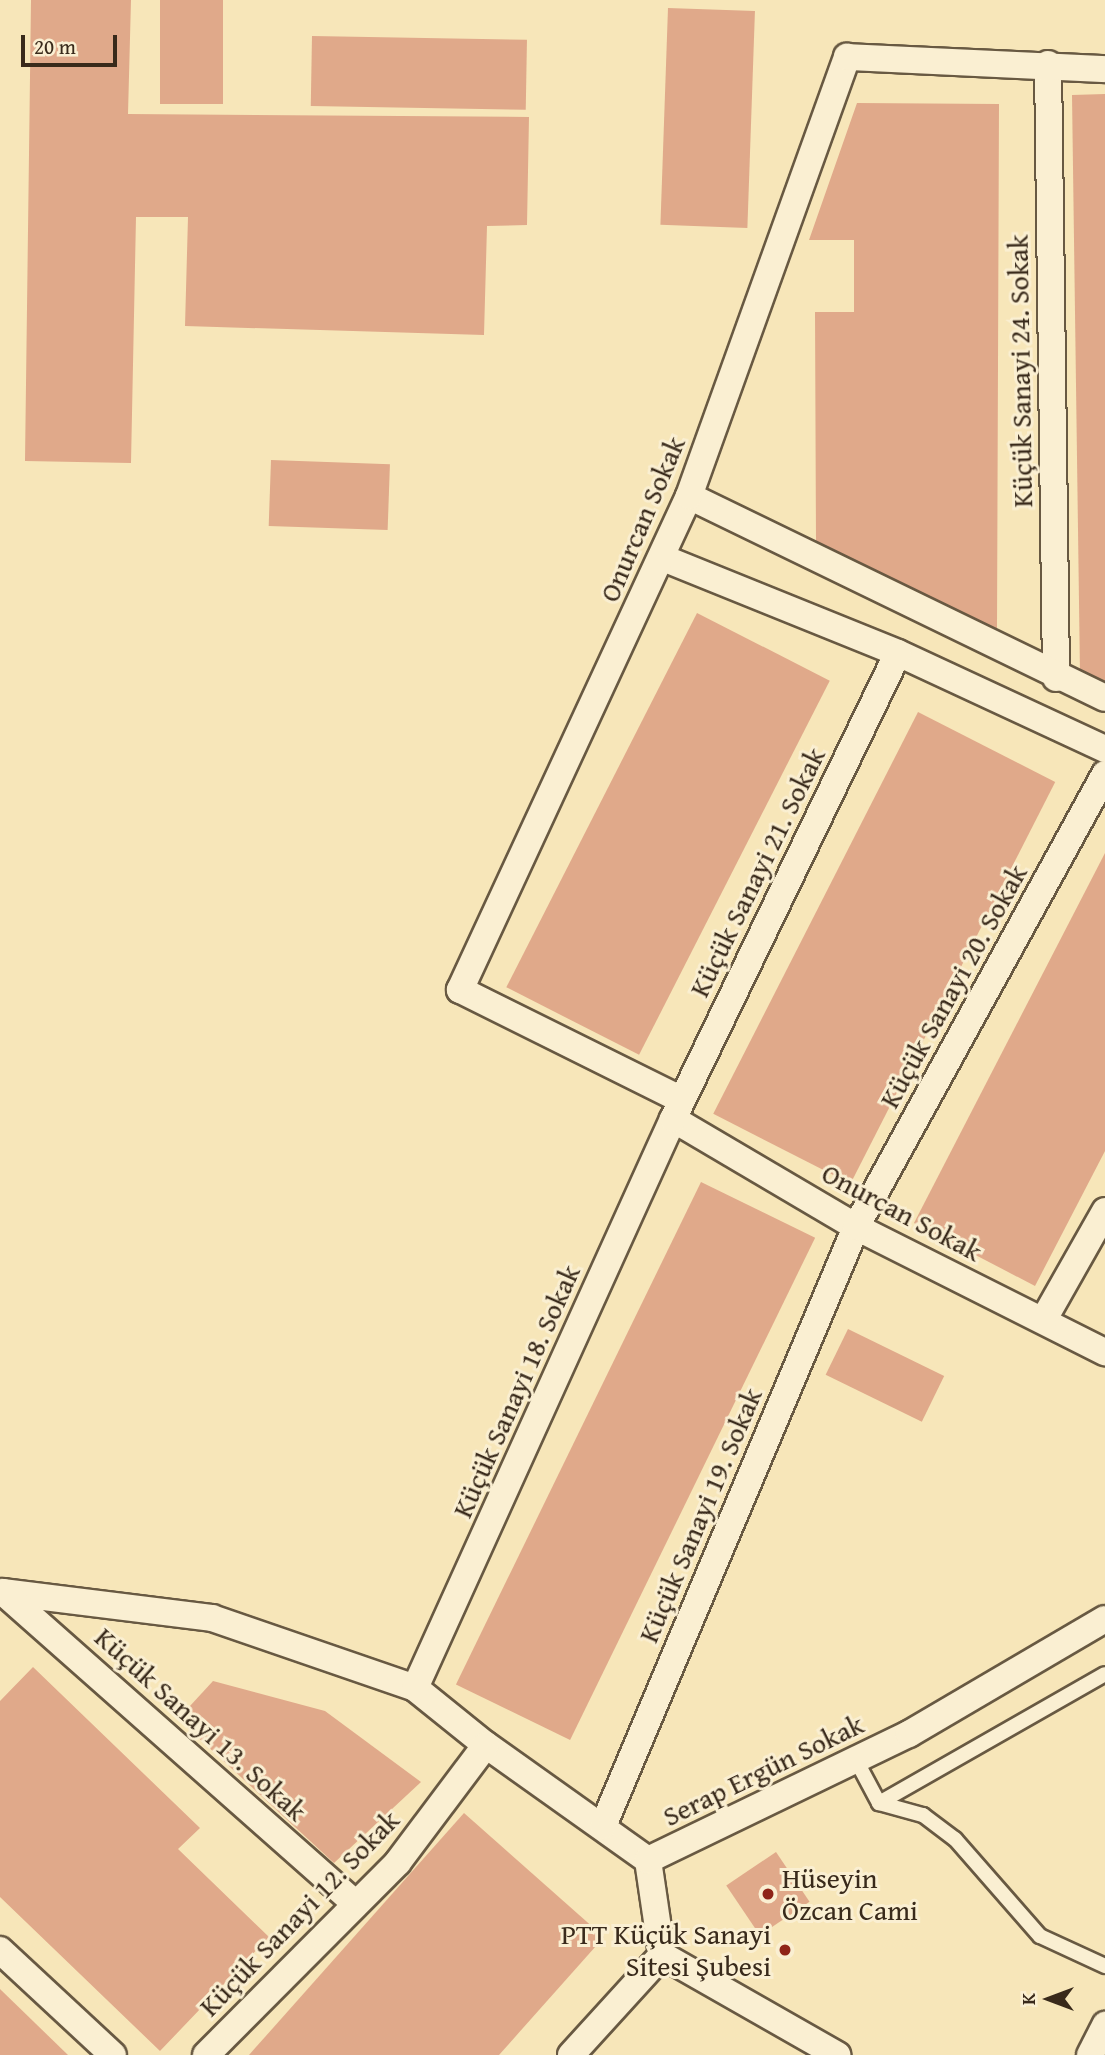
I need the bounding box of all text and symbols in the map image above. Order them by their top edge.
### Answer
scale bar [24,21,121,65]
text: 20 m [34,31,76,62]
street label: Küçük Sanayi 24. Sokak [1001,234,1039,508]
street label: Onurcan Sokak [592,431,692,607]
street label: Küçük Sanayi 21. Sokak [682,742,832,1002]
street label: Küçük Sanayi 20. Sokak [872,858,1034,1114]
street label: Onurcan Sokak [816,1156,988,1268]
street label: Küçük Sanayi 18. Sokak [445,1259,587,1523]
street label: Küçük Sanayi 19. Sokak [631,1383,769,1647]
street label: Küçük Sanayi 13. Sokak [88,1620,314,1828]
street label: Serap Ergün Sokak [657,1707,869,1833]
street label: Küçük Sanayi 12. Sokak [192,1803,406,2023]
place label: Hüseyin Özcan Cami [782,1861,918,1927]
marker: Hüseyin Özcan Cami [760,1886,776,1902]
place label: PTT Küçük Sanayi Sitesi Şubesi [561,1917,771,1983]
marker: PTT Küçük Sanayi Sitesi Şubesi [777,1942,793,1958]
north arrow [1014,1964,1084,2034]
text: K [1014,1993,1042,2005]

